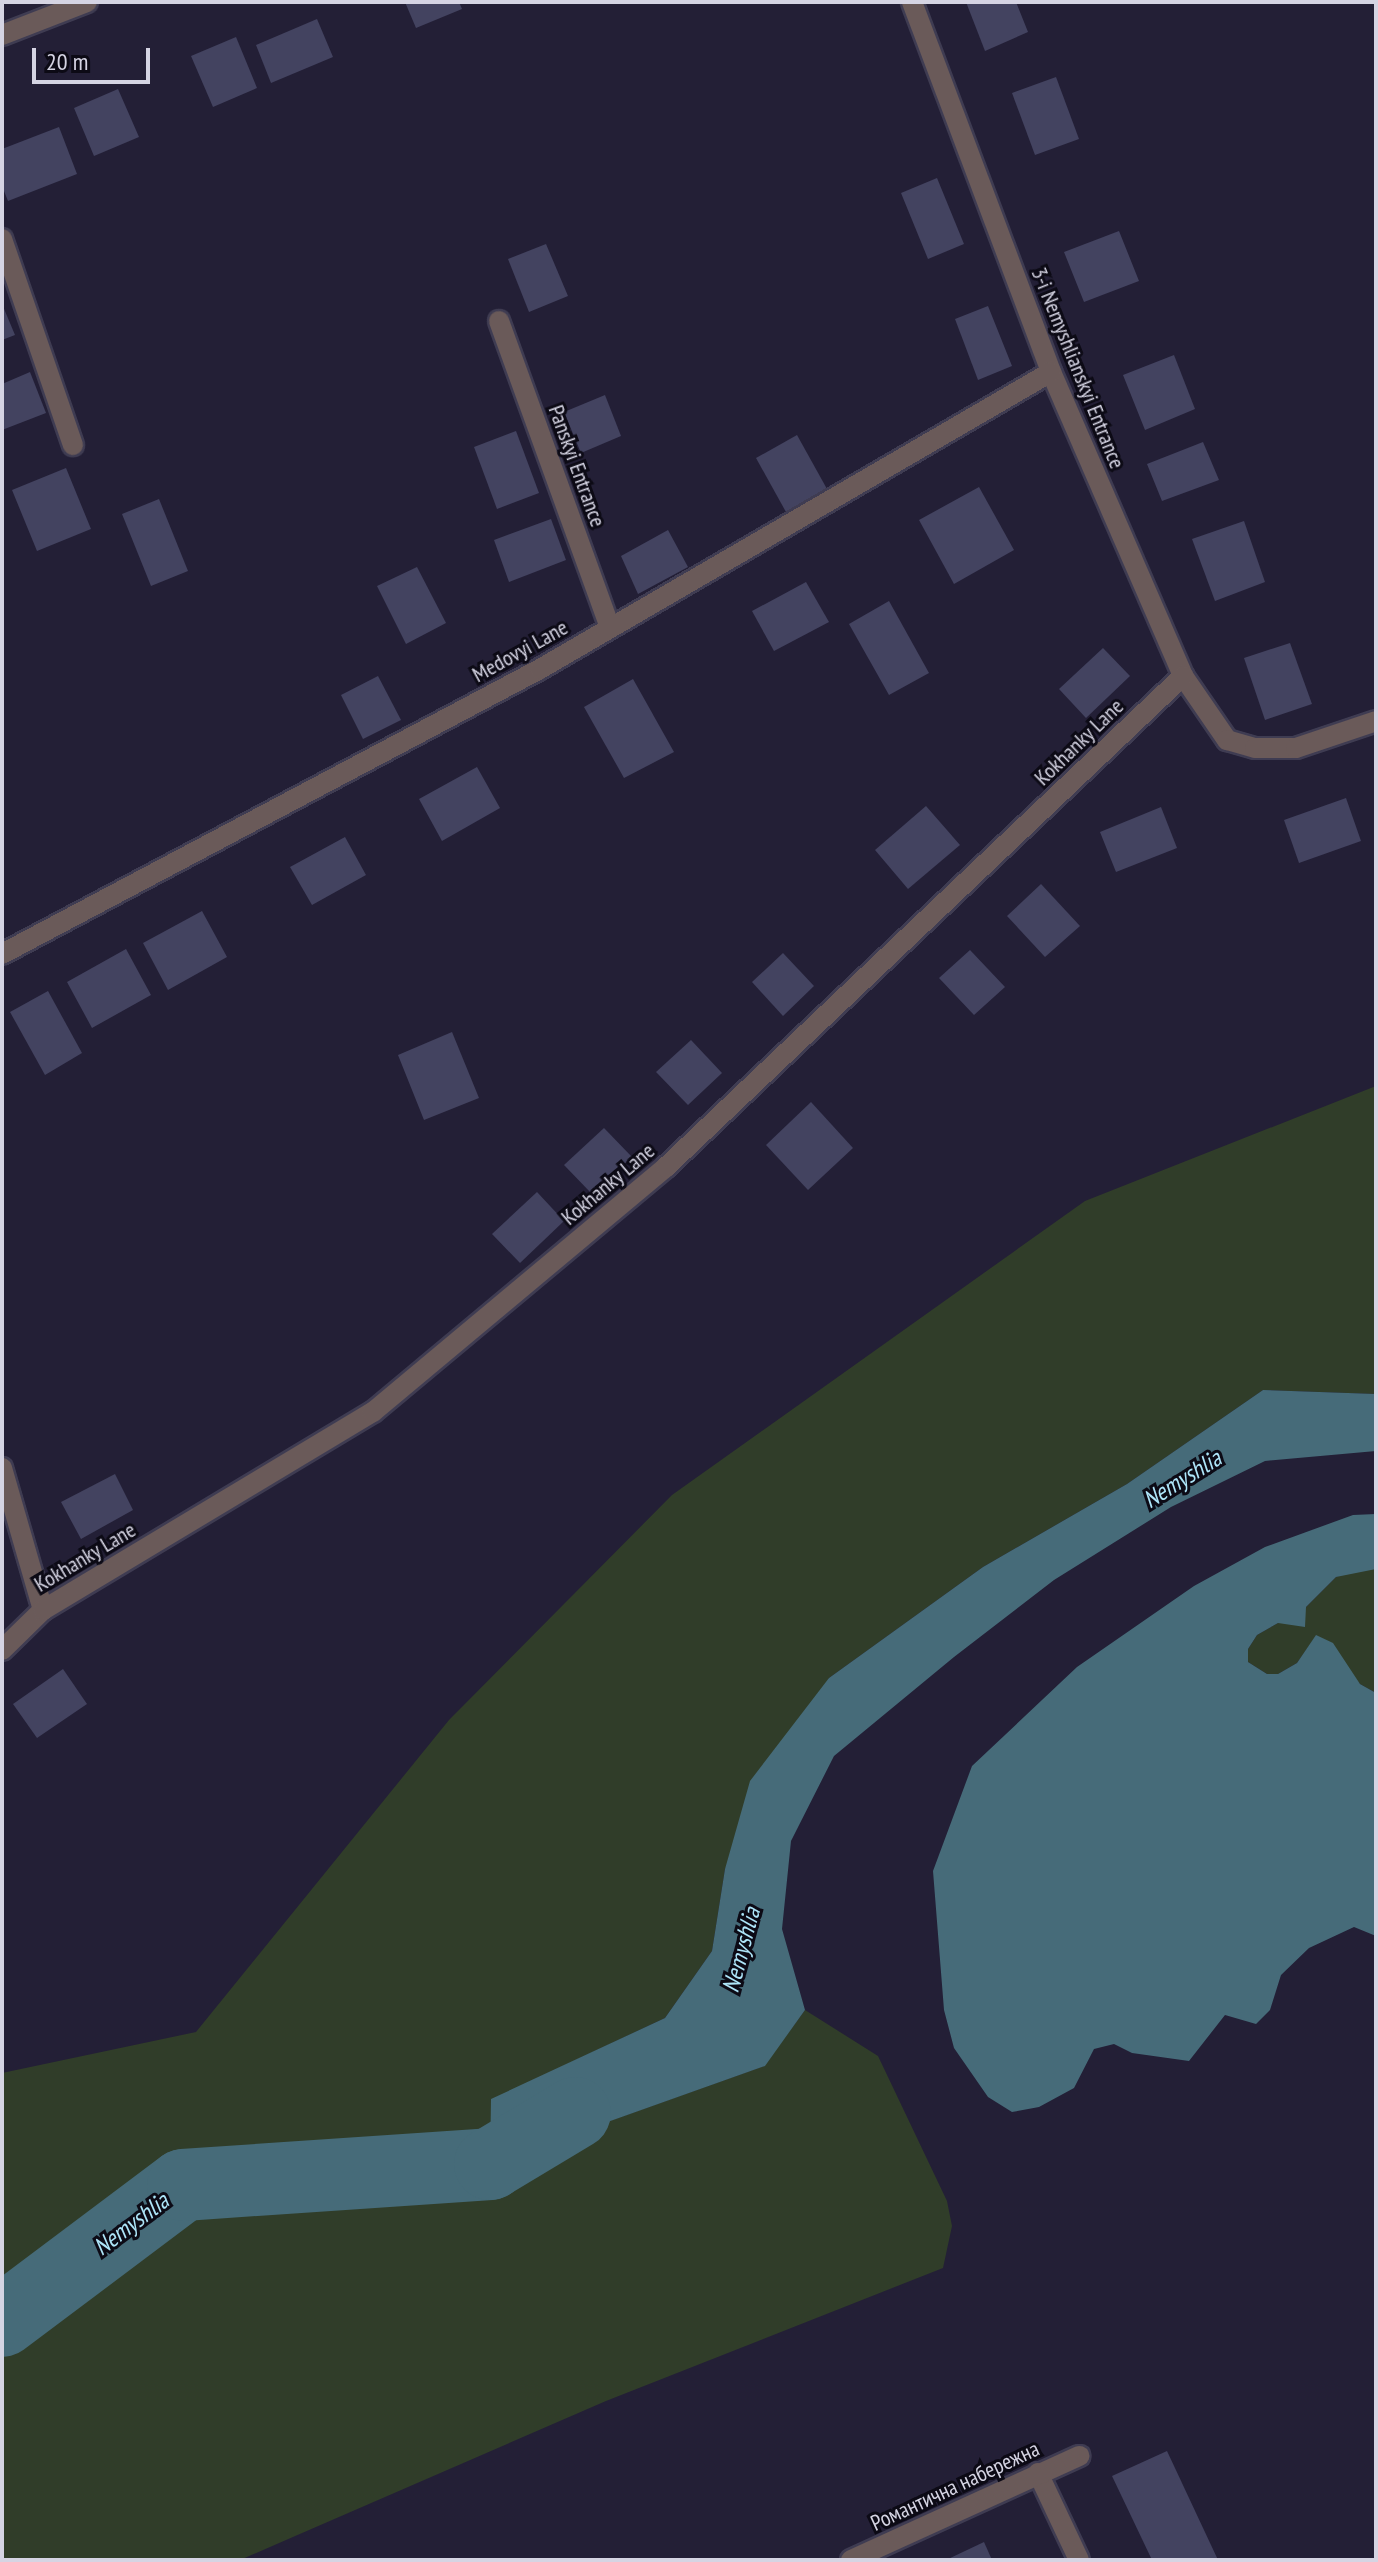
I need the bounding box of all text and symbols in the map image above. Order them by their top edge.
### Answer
scale bar [36,32,154,82]
text: 20 m [46,46,88,77]
street label: 3-i Nemyshlianskyi Entrance [1026,264,1130,472]
street label: Panskyi Entrance [543,402,611,530]
street label: Medovyi Lane [468,614,572,688]
street label: Kokhanky Lane [1029,693,1129,791]
street label: Kokhanky Lane [556,1137,660,1231]
water label: Nemyshlia [1138,1444,1226,1514]
street label: Kokhanky Lane [29,1516,141,1598]
water label: Nemyshlia [716,1904,766,1996]
water label: Nemyshlia [88,2186,174,2262]
street label: Романтична набережна [867,2435,1043,2537]

